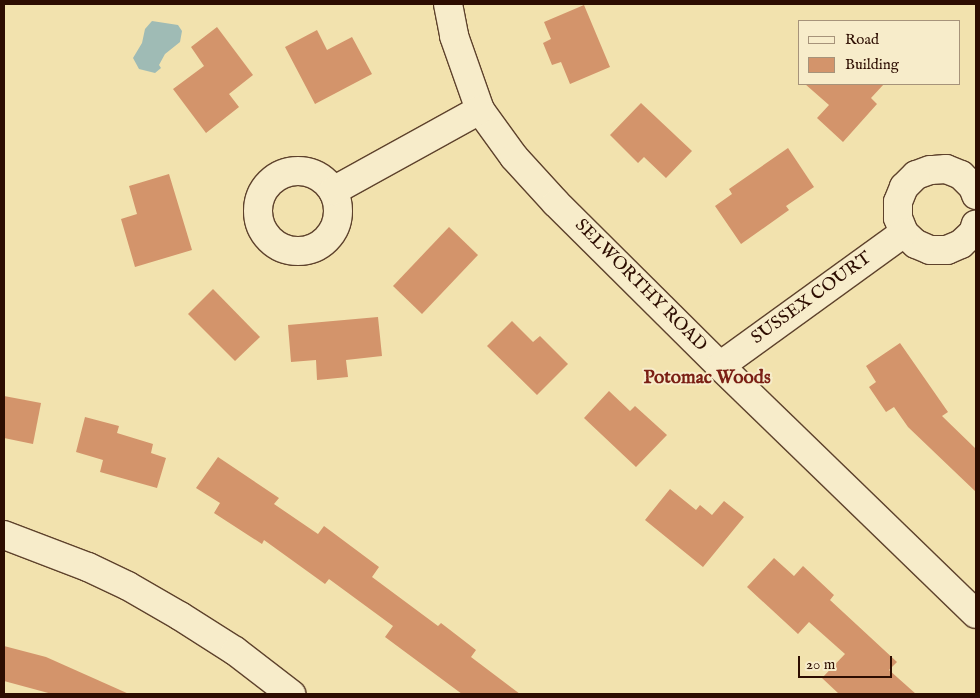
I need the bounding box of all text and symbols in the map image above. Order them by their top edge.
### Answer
legend [798,20,960,85]
text: Road [845,30,879,49]
text: Building [845,55,899,74]
street label: SELWORTHY ROAD [569,215,711,357]
street label: SUSSEX COURT [748,248,876,350]
district label: Potomac Woods [643,368,771,390]
scale bar [800,646,894,678]
text: 20 m [806,655,835,674]

